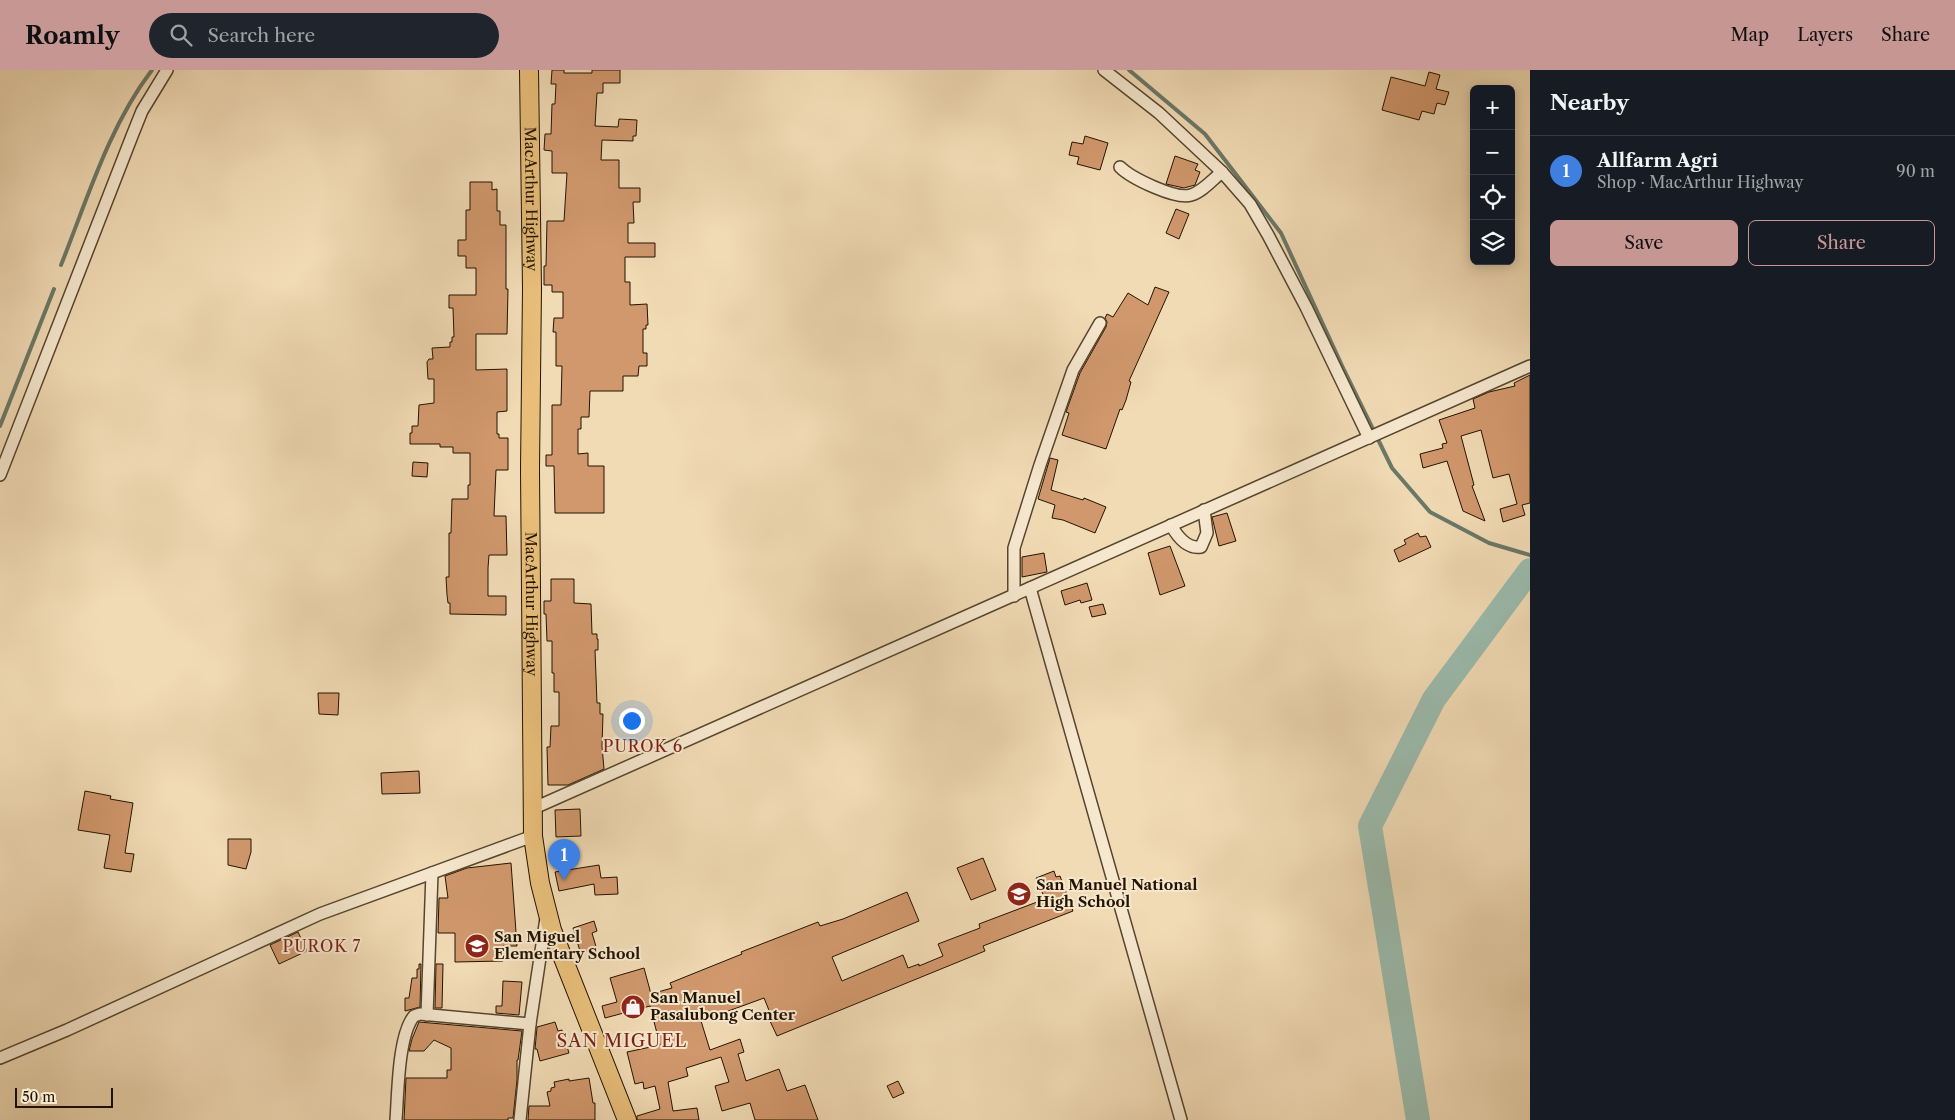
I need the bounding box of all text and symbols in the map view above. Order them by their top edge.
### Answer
search box [149,13,499,58]
text: Roamly [25,21,119,50]
icon: search [167,21,195,49]
text: Search here [207,24,315,47]
text: Map [1731,24,1769,46]
text: Layers [1797,24,1853,46]
text: Share [1881,24,1930,46]
map controls [1470,85,1515,265]
button: + [1470,85,1515,130]
text: Nearby [1550,90,1629,115]
street label: MacArthur Highway [521,127,542,272]
button: − [1470,130,1515,175]
text: Allfarm Agri [1597,149,1718,172]
text: 1 [1562,161,1570,181]
text: 90 m [1896,161,1935,181]
text: Shop · MacArthur Highway [1597,172,1803,192]
button: locate [1470,175,1515,220]
button: layers [1470,220,1515,265]
button: Save [1550,220,1738,266]
button: Share [1748,220,1935,266]
street label: MacArthur Highway [522,532,542,677]
your location [619,708,645,734]
district label: PUROK 6 [603,736,683,756]
pin: 1 [548,839,580,880]
place label: San Manuel National High School [1036,875,1197,911]
school or university icon: San Manuel National High School [1006,881,1032,907]
place label: San Miguel Elementary School [494,927,640,963]
school or university icon: San Miguel Elementary School [464,933,490,959]
district label: PUROK 7 [283,936,361,956]
place label: San Manuel Pasalubong Center [650,988,796,1024]
shop icon: San Manuel Pasalubong Center [620,994,646,1020]
district label: SAN MIGUEL [557,1030,687,1052]
scale bar [15,1085,112,1108]
text: 50 m [22,1088,55,1106]

